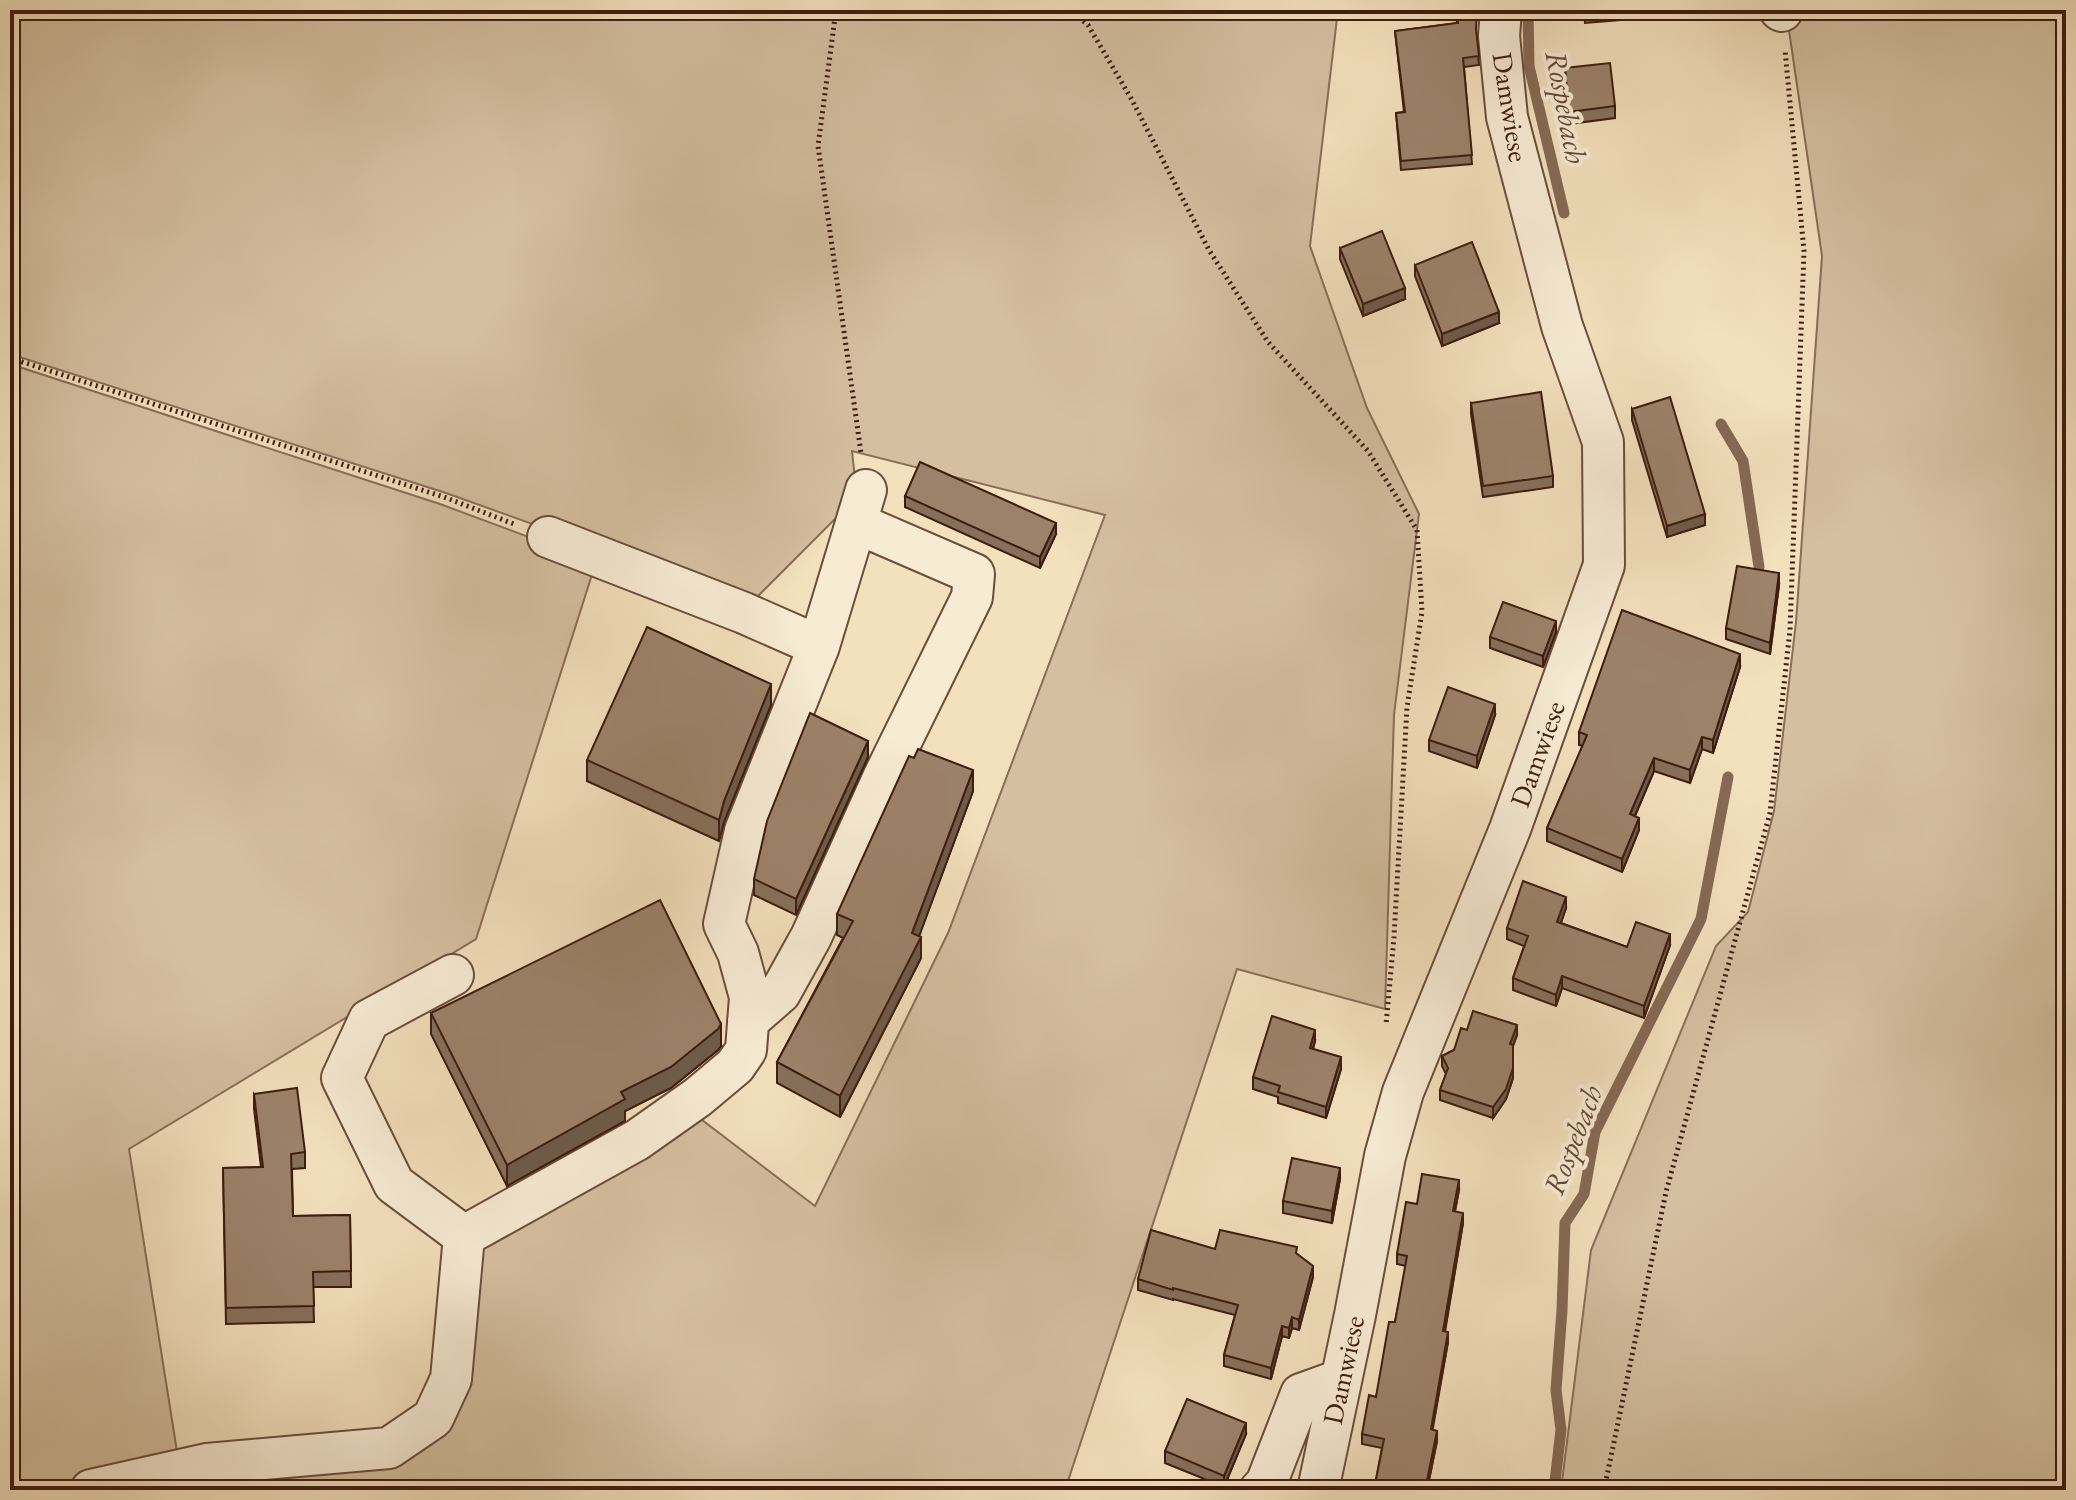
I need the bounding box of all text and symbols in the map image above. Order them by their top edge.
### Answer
water label: Rospebach [1536,47,1597,167]
street label: Damwiese [1485,50,1537,164]
street label: Damwiese [1501,696,1573,812]
water label: Rospebach [1534,1079,1611,1200]
street label: Damwiese [1314,1312,1372,1428]

